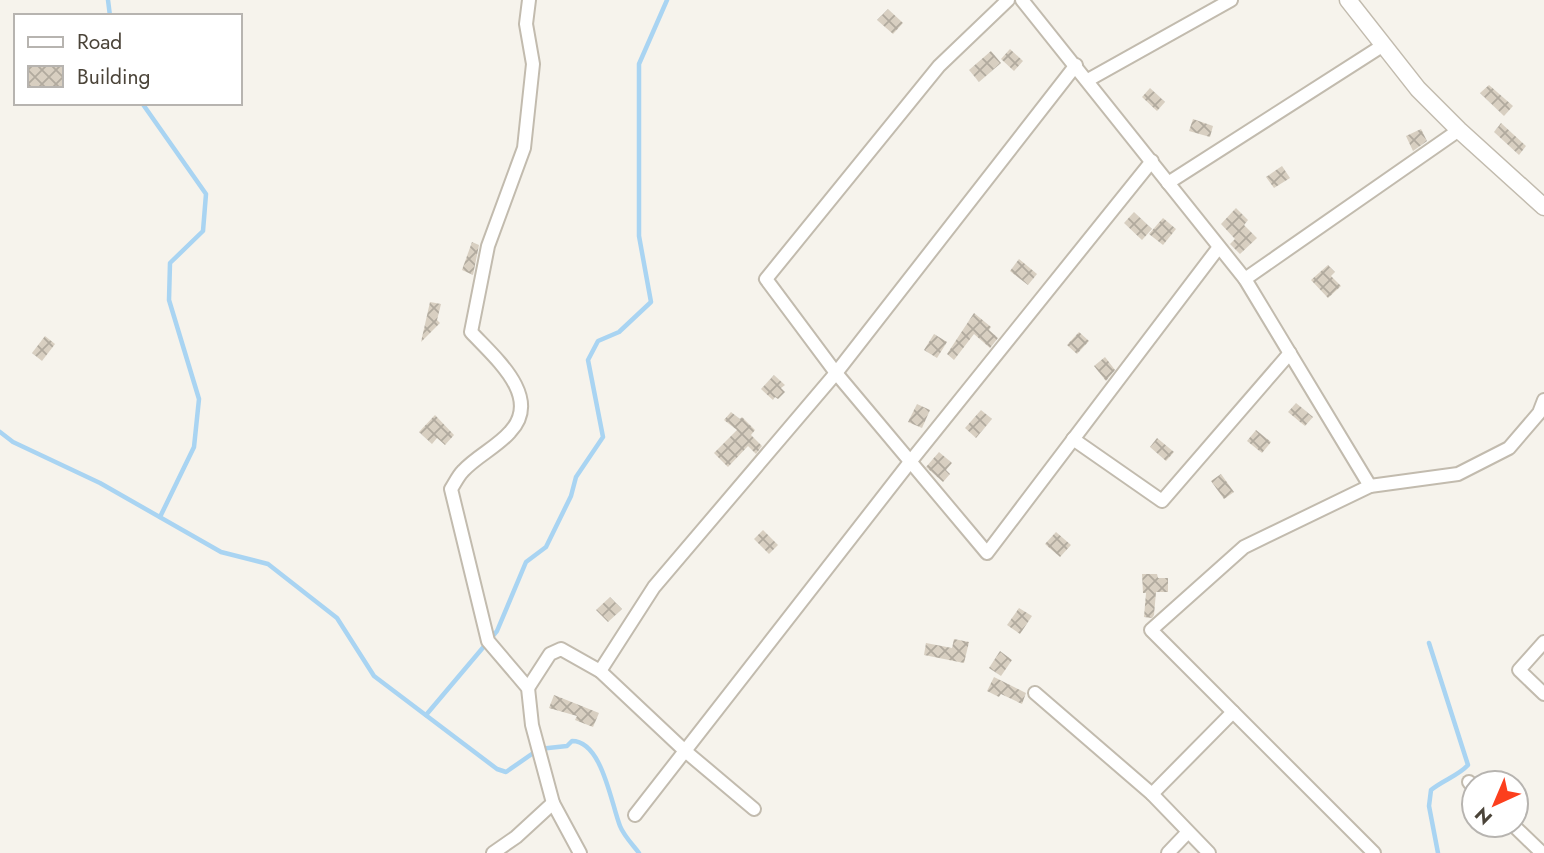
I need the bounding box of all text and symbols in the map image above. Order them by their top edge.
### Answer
legend [14,14,242,105]
text: Road [77,27,122,57]
text: Building [77,62,150,92]
north arrow [1460,769,1530,839]
text: N [1469,801,1498,831]

